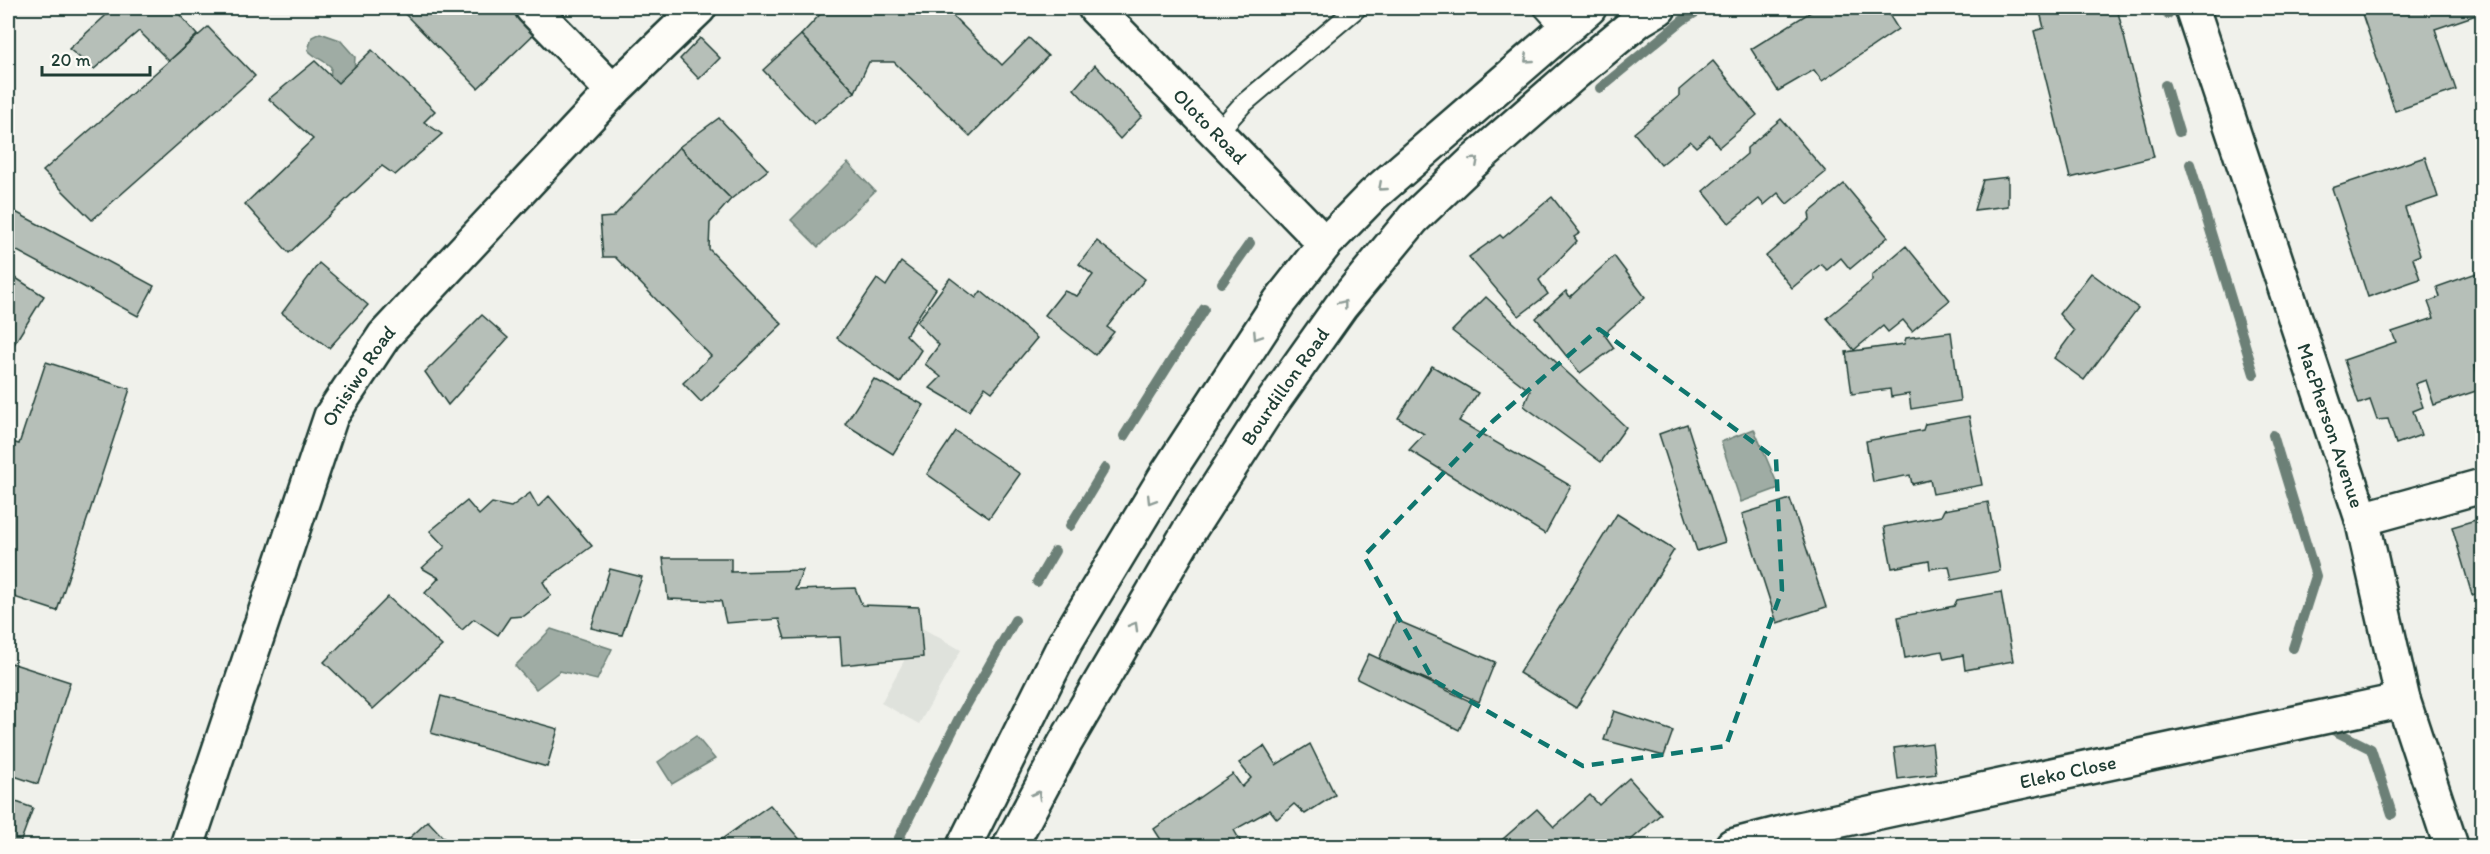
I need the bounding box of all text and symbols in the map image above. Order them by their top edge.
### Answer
scale bar [42,39,150,77]
text: 20 m [51,49,91,71]
one-way arrow [1524,51,1535,62]
street label: Oloto Road [1168,83,1252,169]
one-way arrow [1468,157,1478,168]
one-way arrow [1378,180,1389,191]
one-way arrow [1335,299,1346,310]
street label: Onisiwo Road [317,320,400,429]
street label: Bourdillon Road [1236,323,1334,450]
one-way arrow [1253,329,1264,340]
street label: MacPherson Avenue [2292,340,2369,511]
one-way arrow [1147,494,1159,504]
one-way arrow [1127,622,1138,632]
street label: Eleko Close [2017,750,2118,794]
one-way arrow [1030,790,1041,801]

